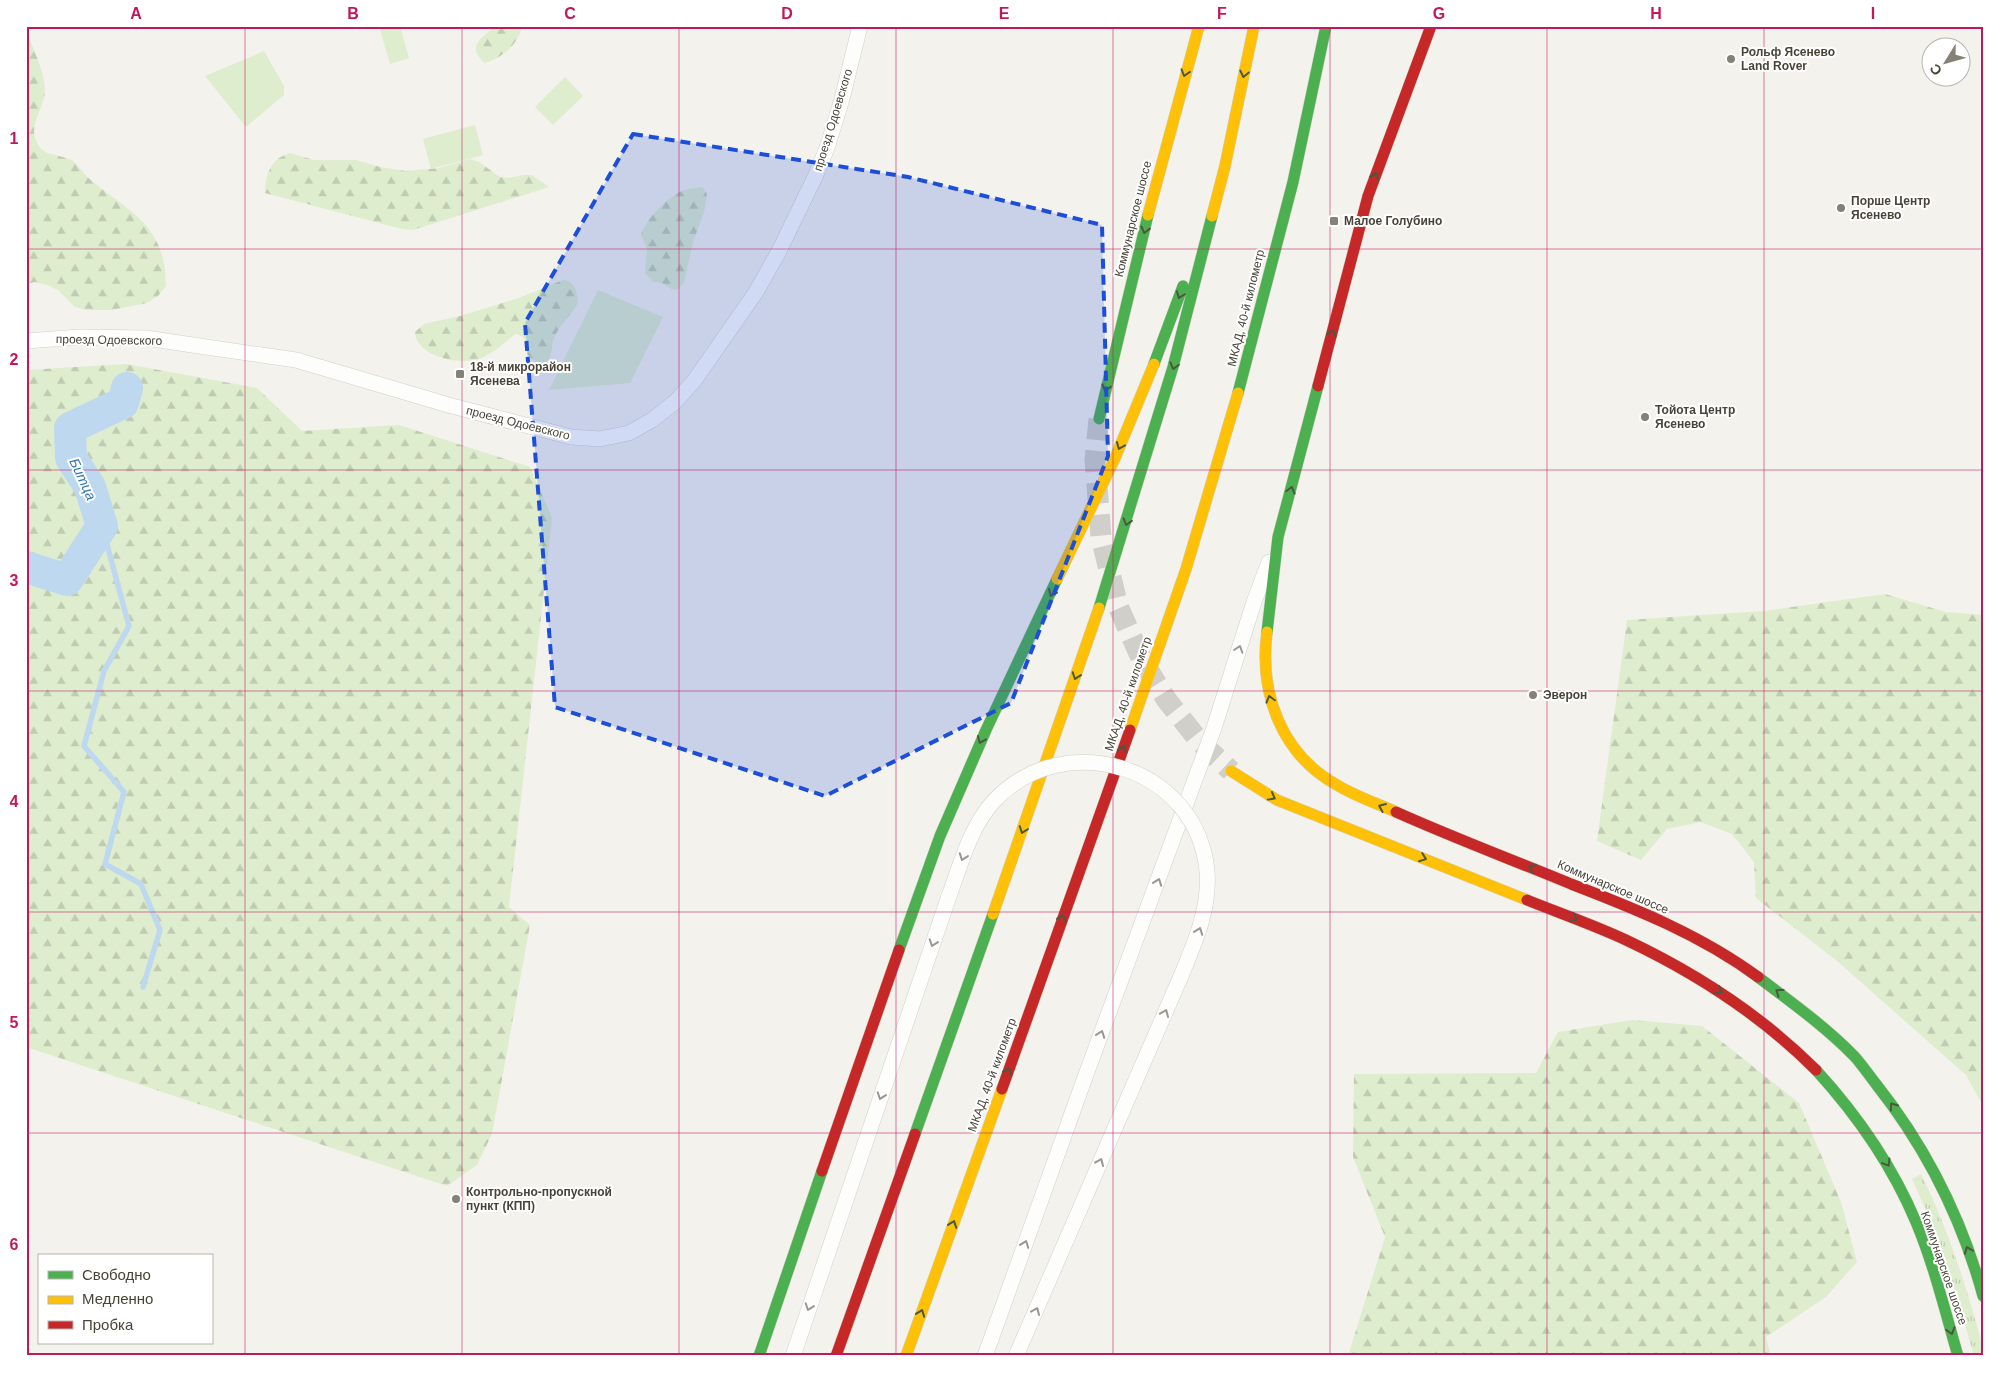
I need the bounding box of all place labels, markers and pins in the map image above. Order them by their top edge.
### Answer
place label: Рольф Ясенево Land Rover [1741,45,1835,73]
marker: Рольф Ясенево Land Rover [1725,53,1737,65]
place label: Порше Центр Ясенево [1851,194,1930,222]
marker: Порше Центр Ясенево [1835,202,1847,214]
place label: Малое Голубино [1344,214,1442,228]
marker: Малое Голубино [1328,215,1340,227]
place label: 18-й микрорайон Ясенева [470,360,571,388]
marker: 18-й микрорайон Ясенева [454,368,466,380]
place label: Тойота Центр Ясенево [1655,403,1735,431]
marker: Тойота Центр Ясенево [1639,411,1651,423]
place label: Эверон [1543,688,1587,702]
marker: Эверон [1527,689,1539,701]
place label: Контрольно-пропускной пункт (КПП) [466,1185,612,1213]
marker: Контрольно-пропускной пункт (КПП) [450,1193,462,1205]

